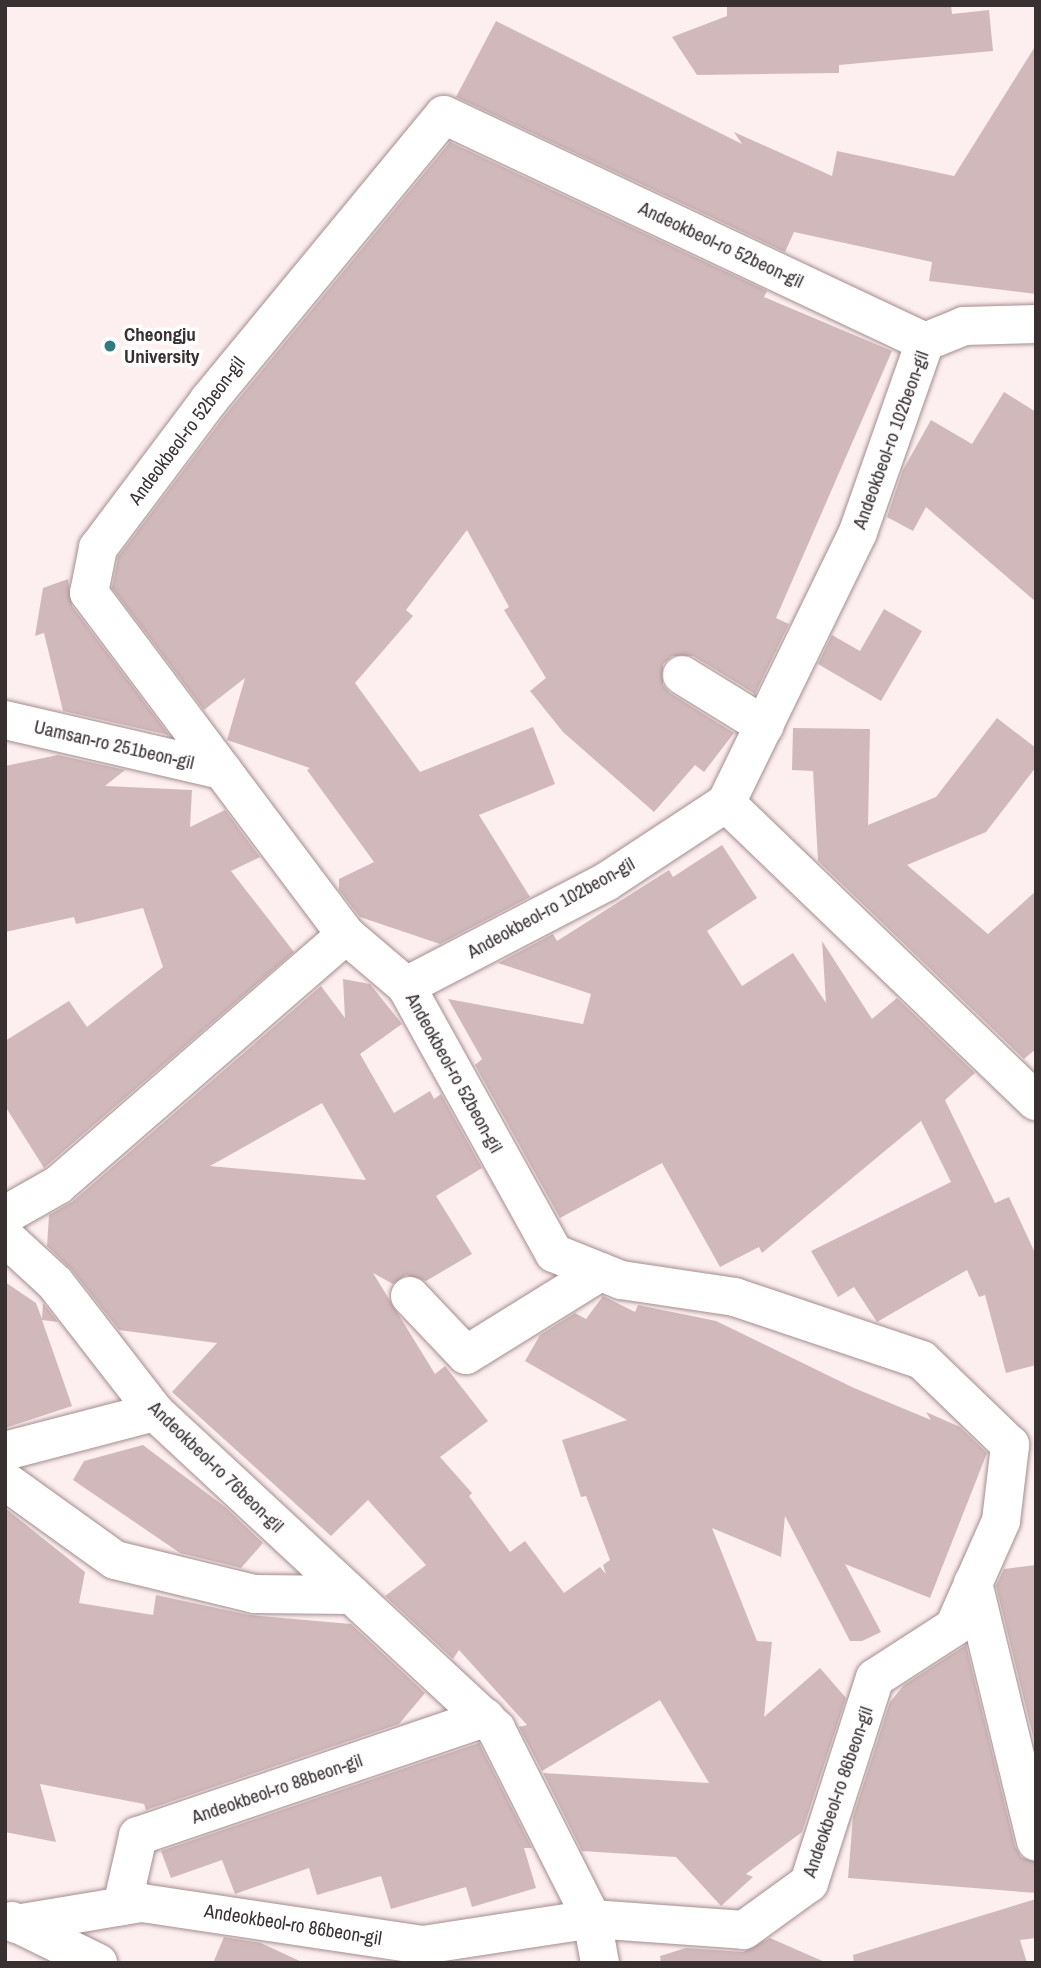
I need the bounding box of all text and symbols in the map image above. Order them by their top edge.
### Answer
street label: Andeokbeol-ro 52beon-gil [635,197,807,293]
place label: Cheongju University [124,324,199,368]
marker: Cheongju University [102,338,118,354]
street label: Andeokbeol-ro 102beon-gil [848,348,934,532]
street label: Andeokbeol-ro 52beon-gil [124,353,250,509]
street label: Uamsan-ro 251beon-gil [32,715,196,775]
street label: Andeokbeol-ro 102beon-gil [463,852,639,964]
street label: Andeokbeol-ro 52beon-gil [401,989,507,1157]
street label: Andeokbeol-ro 76beon-gil [144,1397,288,1537]
street label: Andeokbeol-ro 86beon-gil [798,1704,878,1880]
street label: Andeokbeol-ro 88beon-gil [189,1749,365,1829]
street label: Andeokbeol-ro 86beon-gil [203,1900,383,1950]

